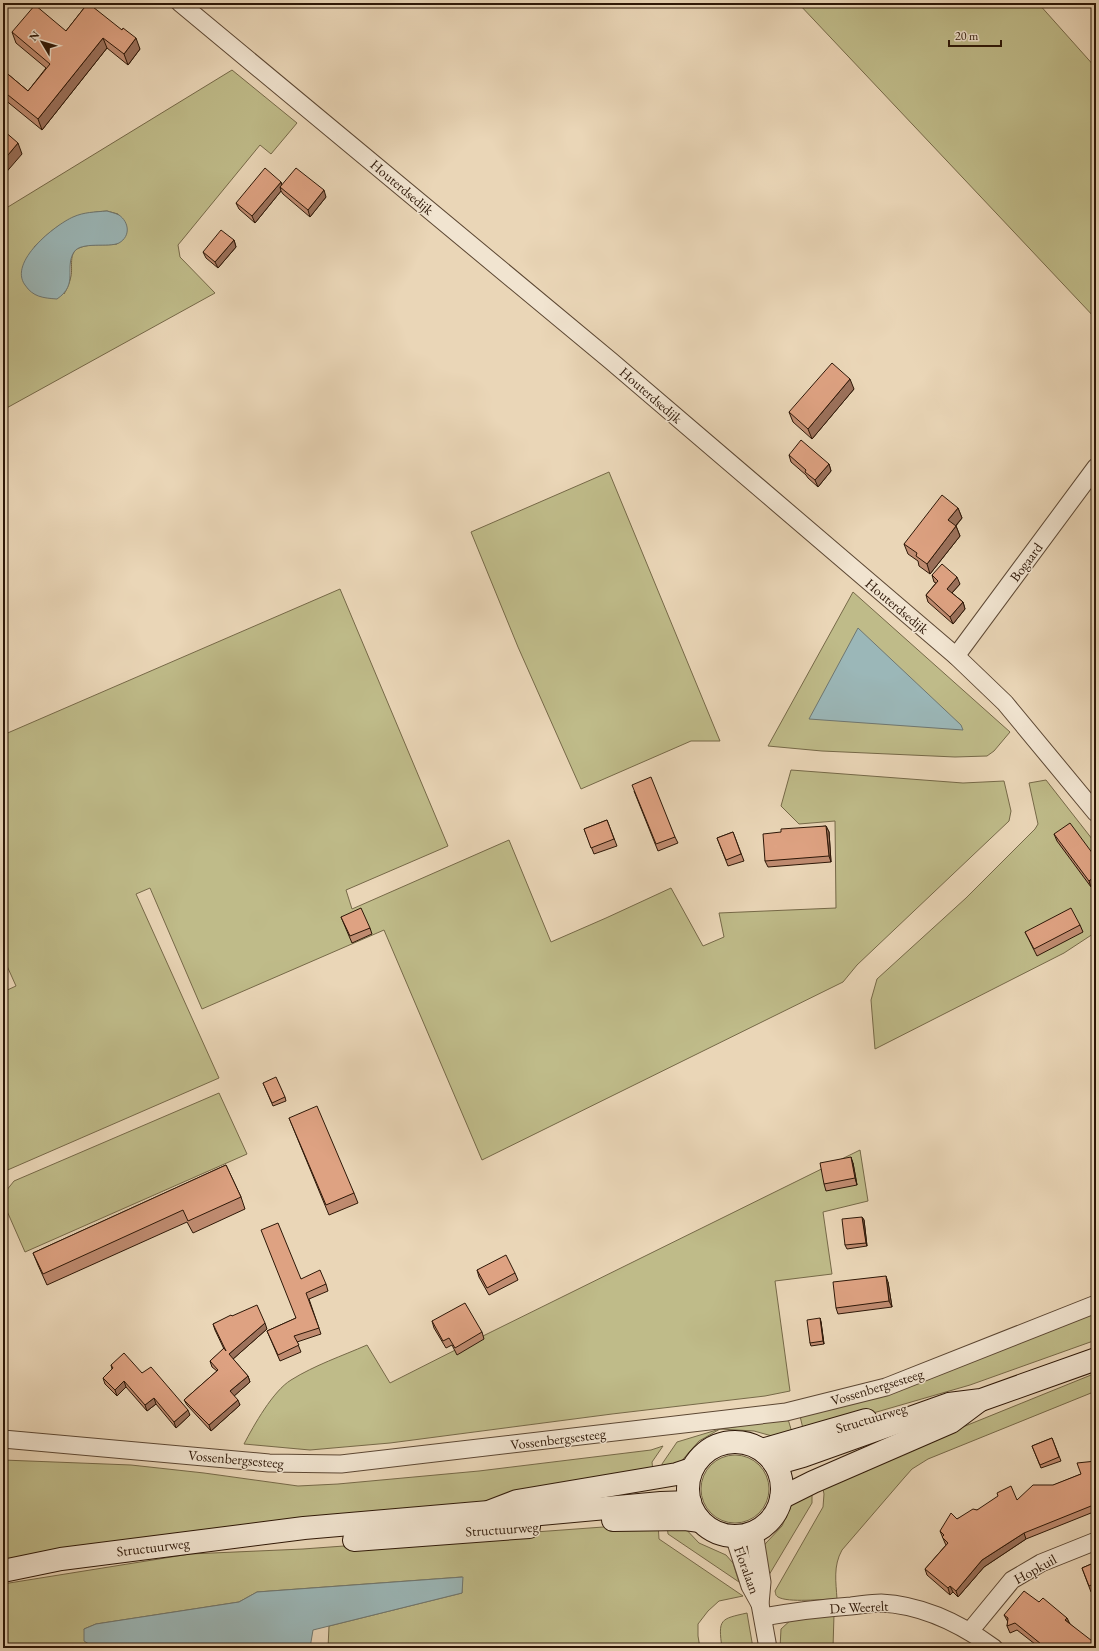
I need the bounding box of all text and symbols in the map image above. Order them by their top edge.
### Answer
north arrow [22,22,62,62]
scale bar [949,22,1001,48]
text: N [26,28,42,44]
text: 20 m [955,28,979,44]
street label: Houterdsedijk [367,155,438,219]
street label: Houterdsedijk [616,363,686,427]
street label: Bogaard [1006,538,1047,585]
street label: Houterdsedijk [862,574,933,638]
street label: Vossenbergsesteeg [828,1364,926,1410]
street label: Structuurweg [833,1398,910,1437]
street label: Vossenbergsesteeg [509,1424,608,1454]
street label: Vossenbergsesteeg [187,1446,286,1472]
street label: Structuurweg [465,1517,540,1541]
street label: Structuurweg [116,1533,191,1560]
street label: Floralaan [730,1544,764,1597]
street label: Hopkuil [1010,1550,1060,1588]
street label: De Weerelt [829,1596,889,1618]

